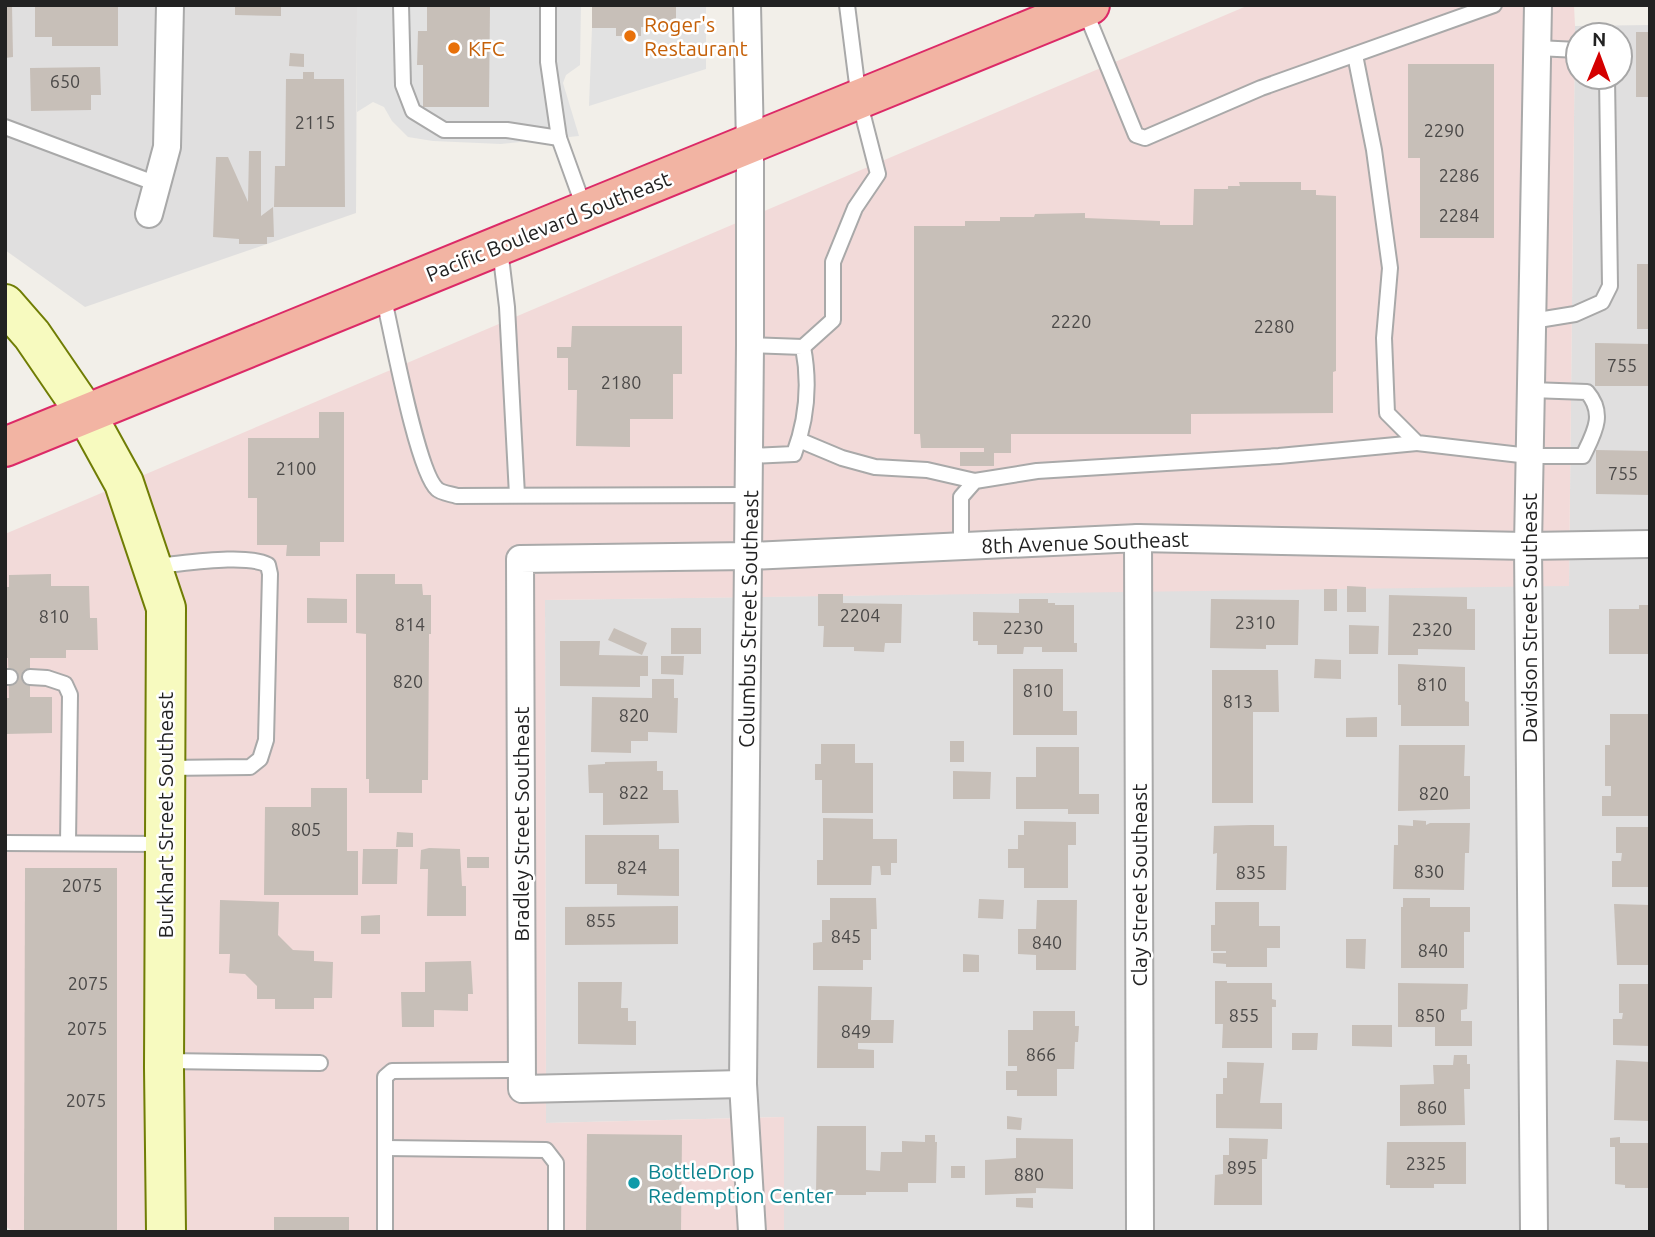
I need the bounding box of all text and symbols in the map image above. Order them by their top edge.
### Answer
place label: Roger's Restaurant [644,12,748,60]
north arrow [1564,21,1634,91]
marker: Roger's Restaurant [622,28,638,44]
text: N [1592,28,1607,50]
place label: KFC [468,36,505,60]
marker: KFC [446,40,462,56]
house number: 650 [50,71,80,91]
house number: 2115 [295,112,335,132]
house number: 2290 [1424,120,1464,140]
house number: 2286 [1439,165,1479,185]
street label: Pacific Boulevard Southeast [422,166,674,286]
house number: 2284 [1439,205,1479,225]
house number: 2220 [1051,311,1091,331]
house number: 2280 [1254,316,1294,336]
house number: 755 [1607,355,1637,375]
house number: 2180 [601,372,641,392]
house number: 2100 [276,458,316,478]
house number: 755 [1608,463,1638,483]
street label: Columbus Street Southeast [734,490,762,748]
street label: Davidson Street Southeast [1517,493,1541,743]
street label: 8th Avenue Southeast [981,526,1189,558]
house number: 2204 [840,605,880,625]
house number: 810 [39,606,69,626]
house number: 2310 [1235,612,1275,632]
house number: 814 [395,614,425,634]
house number: 2230 [1003,617,1043,637]
house number: 2320 [1412,619,1452,639]
house number: 820 [393,671,423,691]
house number: 810 [1417,674,1447,694]
house number: 810 [1023,680,1053,700]
house number: 813 [1223,691,1253,711]
street label: Burkhart Street Southeast [153,692,177,938]
house number: 820 [619,705,649,725]
street label: Bradley Street Southeast [509,706,533,942]
house number: 822 [619,782,649,802]
house number: 820 [1419,783,1449,803]
street label: Clay Street Southeast [1127,784,1151,986]
house number: 805 [291,819,321,839]
house number: 824 [617,857,647,877]
house number: 830 [1414,861,1444,881]
house number: 835 [1236,862,1266,882]
house number: 2075 [62,875,102,895]
house number: 855 [586,910,616,930]
house number: 845 [831,926,861,946]
house number: 840 [1032,932,1062,952]
house number: 840 [1418,940,1448,960]
house number: 2075 [68,973,108,993]
house number: 855 [1229,1005,1259,1025]
house number: 850 [1415,1005,1445,1025]
house number: 2075 [67,1018,107,1038]
house number: 849 [841,1021,871,1041]
house number: 866 [1026,1044,1056,1064]
house number: 2075 [66,1090,106,1110]
house number: 860 [1417,1097,1447,1117]
house number: 2325 [1406,1153,1446,1173]
house number: 895 [1227,1157,1257,1177]
place label: BottleDrop Redemption Center [648,1159,834,1207]
house number: 880 [1014,1164,1044,1184]
marker: BottleDrop Redemption Center [626,1175,642,1191]

